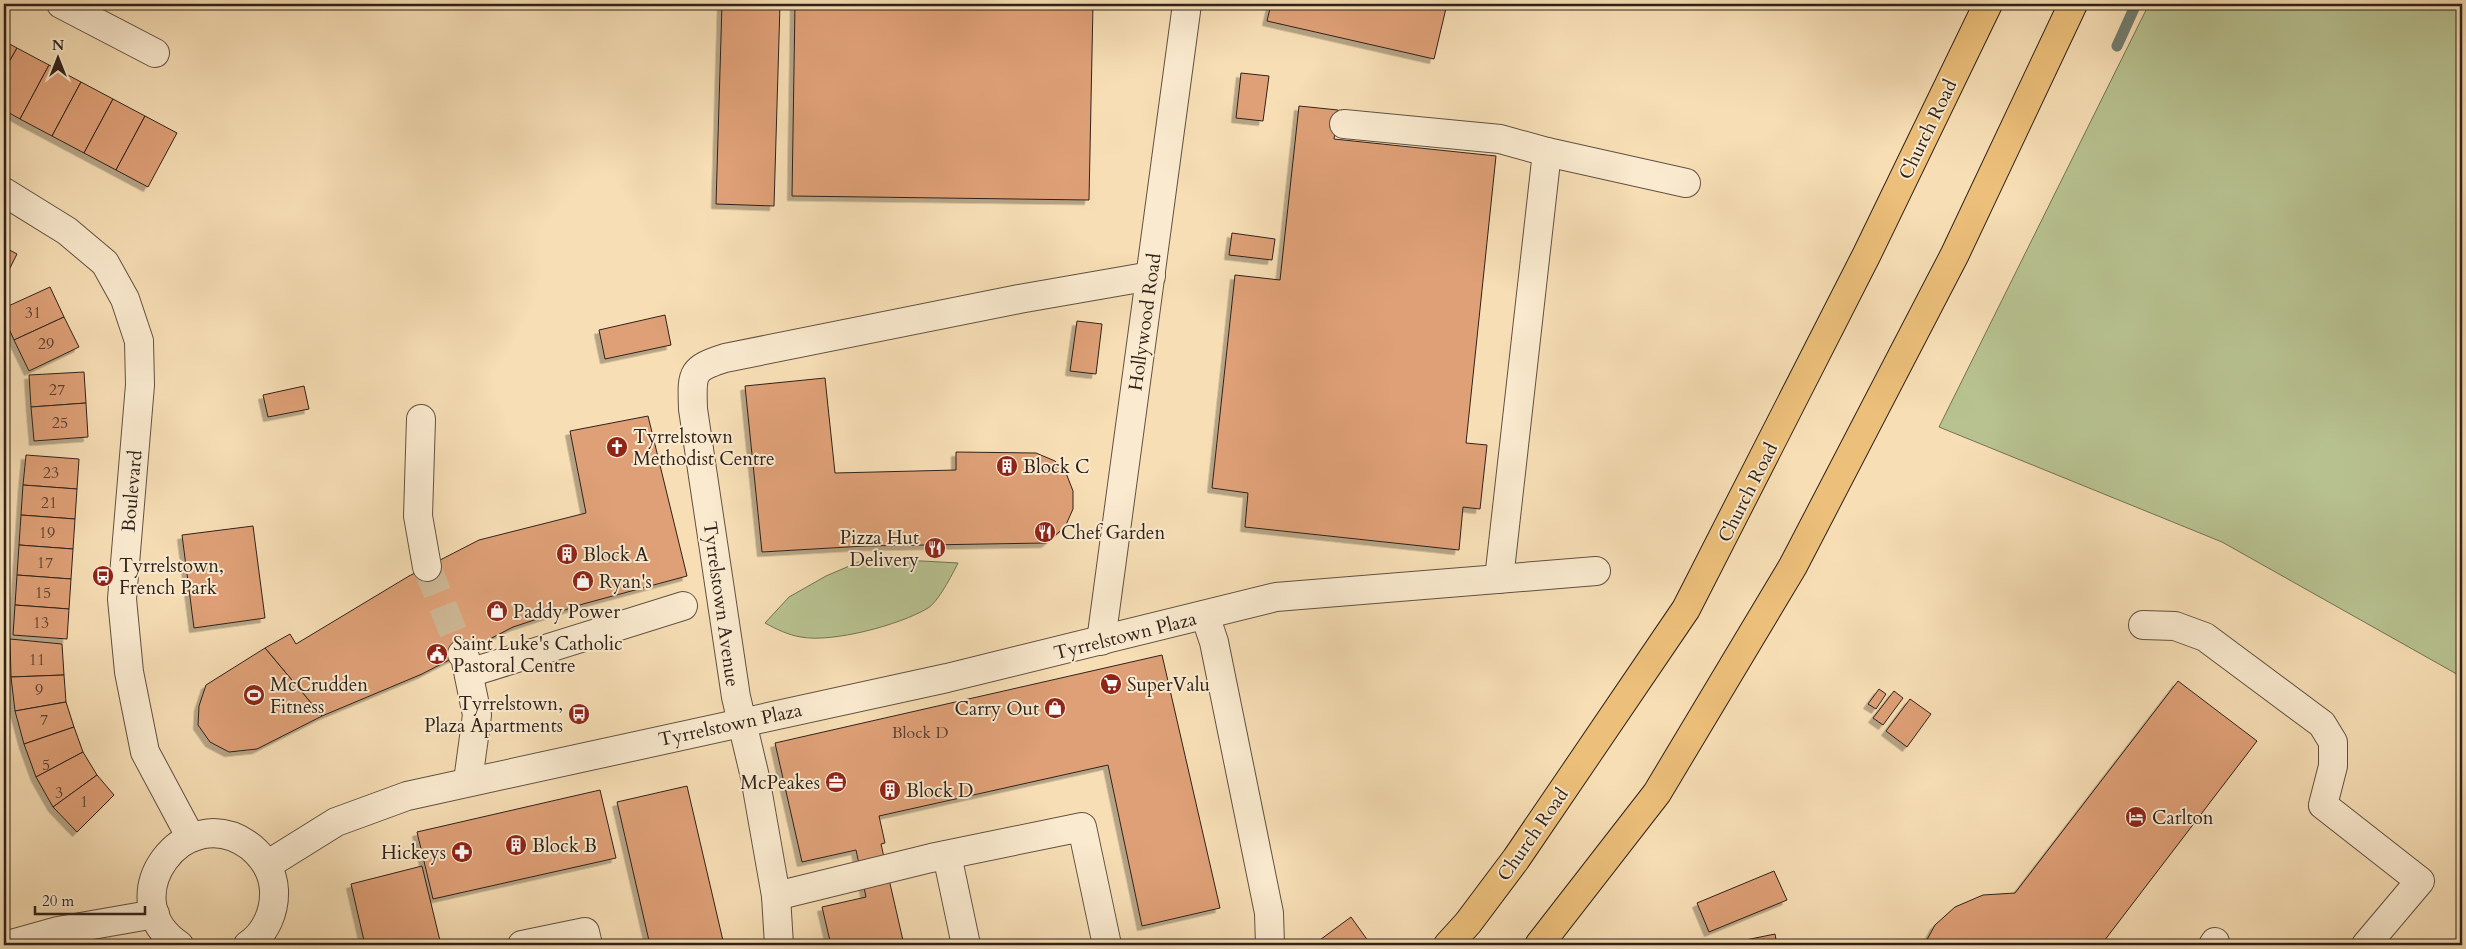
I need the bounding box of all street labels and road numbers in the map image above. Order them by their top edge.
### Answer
street label: Church Road [1892,75,1963,184]
street label: Hollywood Road [1122,252,1168,393]
street label: Church Road [1712,438,1784,547]
street label: Boulevard [115,449,149,533]
street label: Tyrrelstown Avenue [697,520,745,688]
street label: Tyrrelstown Plaza [1051,606,1199,666]
street label: Tyrrelstown Plaza [656,697,804,753]
street label: Church Road [1491,783,1575,886]

